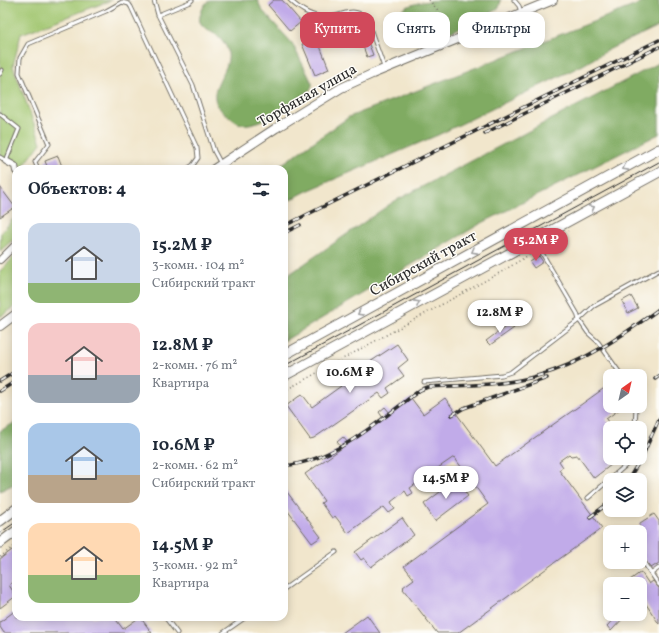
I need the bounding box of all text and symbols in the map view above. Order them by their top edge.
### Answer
chip: Купить [300,12,375,48]
chip: Снять [383,12,450,48]
chip: Фильтры [458,12,545,48]
street label: Торфяная улица [254,59,361,133]
one-way arrow [622,163,629,170]
text: Объектов: 4 [28,178,126,201]
icon: filters [250,178,272,200]
one-way arrow [588,205,595,212]
street label: Сибирский тракт [366,226,481,302]
pin: 15.2M ₽ [499,228,573,262]
text: 15.2M ₽ [513,232,559,250]
text: 15.2M ₽ [152,234,212,257]
icon: home [60,239,108,287]
one-way arrow [471,246,478,253]
text: 3-комн. · 104 m² [152,257,244,275]
text: Сибирский тракт [152,275,255,293]
pin: 12.8M ₽ [463,300,537,334]
one-way arrow [412,301,420,308]
text: 12.8M ₽ [477,304,523,322]
one-way arrow [357,309,364,316]
text: 12.8M ₽ [152,334,213,357]
icon: home [60,339,108,387]
text: 2-комн. · 76 m² [152,357,237,375]
pin: 10.6M ₽ [313,360,387,394]
text: 10.6M ₽ [326,364,374,382]
north arrow [603,369,647,413]
map controls [603,369,647,621]
text: Квартира [152,375,209,393]
button: locate [603,421,647,465]
text: 10.6M ₽ [152,434,215,457]
icon: home [60,439,108,487]
text: 2-комн. · 62 m² [152,457,238,475]
pin: 14.5M ₽ [409,466,483,500]
text: 14.5M ₽ [422,470,470,488]
button: layers [603,473,647,517]
text: Сибирский тракт [152,475,255,493]
button: + [603,525,647,569]
text: 14.5M ₽ [152,534,213,557]
icon: home [60,539,108,587]
text: 3-комн. · 92 m² [152,557,238,575]
text: Квартира [152,575,209,593]
button: − [603,577,647,621]

